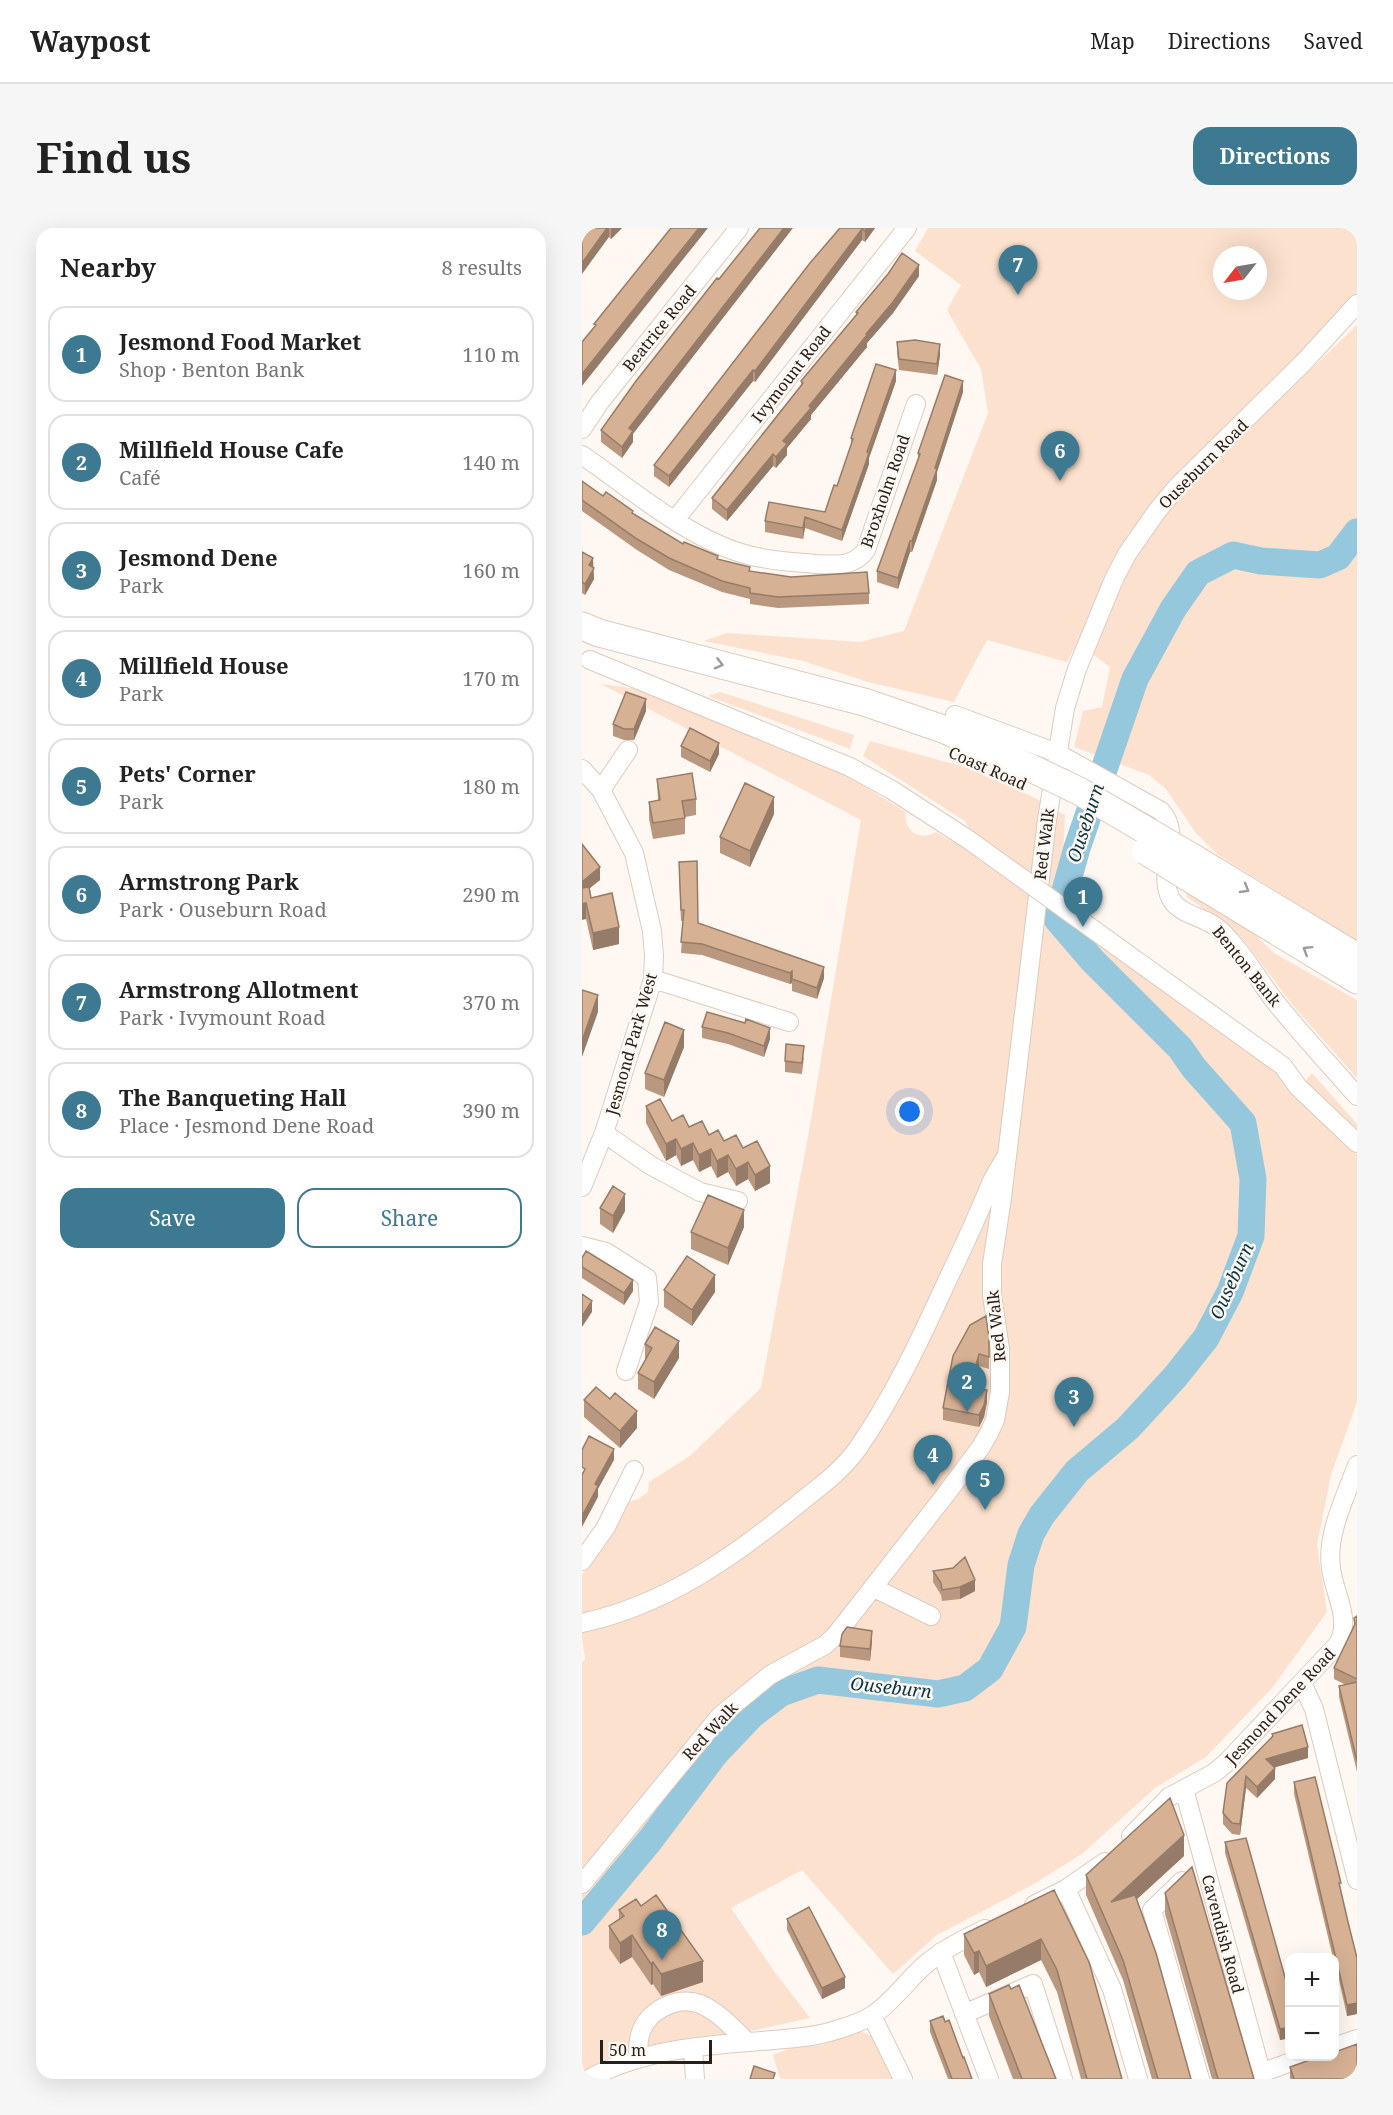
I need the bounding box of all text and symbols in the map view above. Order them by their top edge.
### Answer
text: Waypost [30,22,151,60]
text: Map [1090,27,1135,55]
text: Directions [1168,27,1270,55]
text: Saved [1303,27,1363,55]
button: Directions [1193,127,1357,185]
text: Find us [36,128,191,185]
pin: 7 [998,245,1038,295]
north arrow [1213,246,1267,300]
text: Nearby [60,249,156,285]
text: 8 results [442,254,522,281]
street label: Beatrice Road [617,280,701,376]
street label: Ivymount Road [746,321,836,427]
text: Jesmond Food Market [119,326,361,356]
text: 1 [76,341,87,368]
text: 110 m [462,341,520,368]
text: Shop · Benton Bank [119,356,304,383]
street label: Ouseburn Road [1153,414,1253,514]
street label: Broxholm Road [855,431,915,551]
pin: 6 [1040,432,1080,481]
text: Millfield House Cafe [119,434,344,464]
text: 2 [76,449,87,476]
text: 140 m [462,449,520,476]
text: Café [119,464,161,491]
text: Jesmond Dene [119,542,277,572]
text: 3 [76,557,87,584]
text: 160 m [462,557,520,584]
text: Park [119,572,163,599]
text: Millfield House [119,650,289,680]
one-way arrow [714,657,724,670]
text: 4 [76,665,87,692]
text: 170 m [462,665,520,692]
text: Park [119,680,163,707]
street label: Coast Road [945,741,1031,795]
text: Pets' Corner [119,758,256,788]
text: 5 [76,773,87,800]
text: 180 m [462,773,520,800]
water label: Ouseburn [1061,780,1109,865]
text: Park [119,788,163,815]
street label: Red Walk [1029,806,1059,881]
text: Armstrong Park [119,866,299,896]
pin: 1 [1064,878,1102,927]
text: 6 [76,881,87,908]
text: 290 m [462,881,520,908]
one-way arrow [1239,882,1249,893]
text: Park · Ouseburn Road [119,896,327,923]
street label: Benton Bank [1208,921,1287,1011]
one-way arrow [1303,946,1313,958]
street label: Jesmond Park West [600,970,662,1119]
text: Armstrong Allotment [119,974,358,1004]
text: 7 [76,989,87,1016]
text: 370 m [462,989,520,1016]
text: Park · Ivymount Road [119,1004,326,1031]
text: The Banqueting Hall [119,1082,347,1112]
text: 8 [76,1097,87,1124]
text: 390 m [462,1097,520,1124]
your location [895,1097,924,1126]
text: Place · Jesmond Dene Road [119,1112,374,1139]
button: Save [60,1188,285,1248]
button: Share [297,1188,522,1248]
water label: Ouseburn [1204,1238,1259,1323]
street label: Red Walk [981,1288,1011,1363]
pin: 2 [948,1362,986,1412]
pin: 3 [1054,1378,1094,1427]
pin: 4 [914,1436,952,1485]
pin: 5 [966,1460,1004,1510]
street label: Jesmond Dene Road [1219,1643,1340,1770]
water label: Ouseburn [849,1671,933,1703]
street label: Red Walk [677,1697,743,1765]
street label: Cavendish Road [1197,1872,1249,1996]
pin: 8 [642,1910,682,1960]
map controls [1285,1953,1339,2061]
button: + [1285,1953,1339,2007]
button: − [1285,2007,1339,2061]
scale bar [600,2037,712,2064]
text: 50 m [609,2039,646,2061]

